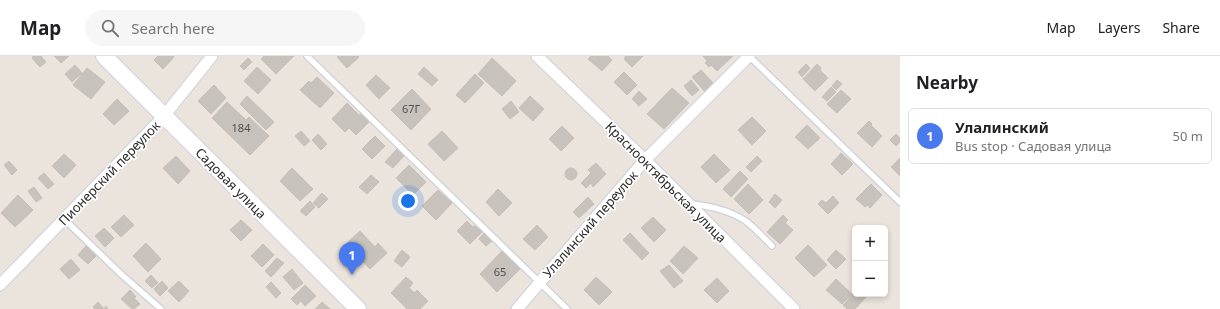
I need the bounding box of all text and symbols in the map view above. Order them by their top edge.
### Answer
search box [85,10,365,46]
text: Map [20,15,61,41]
icon: search [99,17,121,39]
text: Search here [131,18,215,38]
text: Map [1047,18,1076,37]
text: Layers [1098,18,1140,37]
text: Share [1162,18,1200,37]
text: Nearby [916,71,978,94]
house number: 67Г [402,101,420,116]
street label: Пионерский переулок [54,117,164,229]
text: Улалинский [955,117,1049,137]
street label: Краснооктябрьская улица [602,118,730,246]
house number: 184 [232,120,251,135]
text: 1 [926,127,934,145]
text: 50 m [1173,127,1203,145]
text: Bus stop · Садовая улица [955,137,1112,155]
street label: Садовая улица [192,144,270,222]
street label: Улалинский переулок [538,166,642,281]
your location [398,191,418,211]
map controls [852,225,888,297]
button: + [852,225,888,261]
pin: 1 [339,242,365,275]
button: − [852,261,888,297]
house number: 65 [494,264,506,279]

